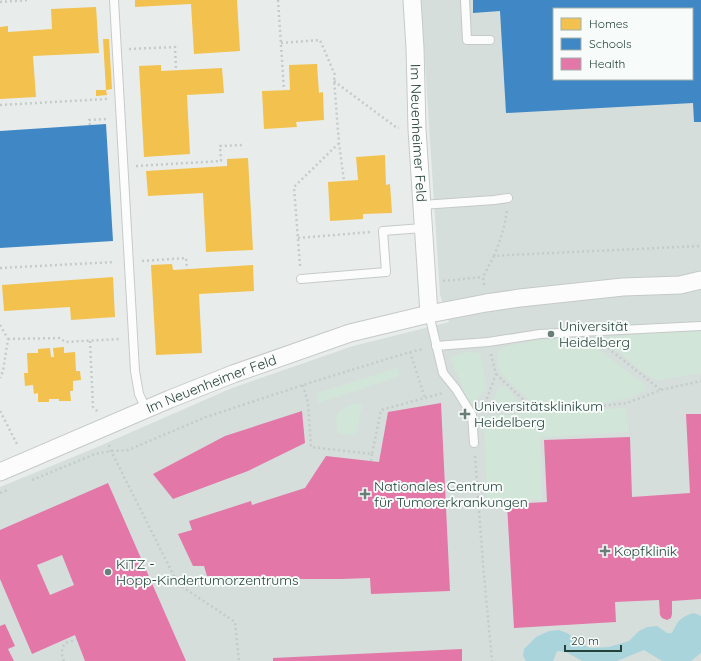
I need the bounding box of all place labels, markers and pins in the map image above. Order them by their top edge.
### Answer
place label: Universität Heidelberg [559,317,630,351]
marker: Universität Heidelberg [546,329,556,339]
place label: Universitätsklinikum Heidelberg [474,397,603,431]
marker: Universitätsklinikum Heidelberg [459,408,471,420]
place label: Nationales Centrum für Tumorerkrankungen [374,477,528,511]
marker: Nationales Centrum für Tumorerkrankungen [359,488,371,500]
place label: Kopfklinik [614,542,677,560]
marker: Kopfklinik [599,545,611,557]
place label: KiTZ - Hopp-Kindertumorzentrums [116,555,299,589]
marker: KiTZ - Hopp-Kindertumorzentrums [103,567,113,577]

